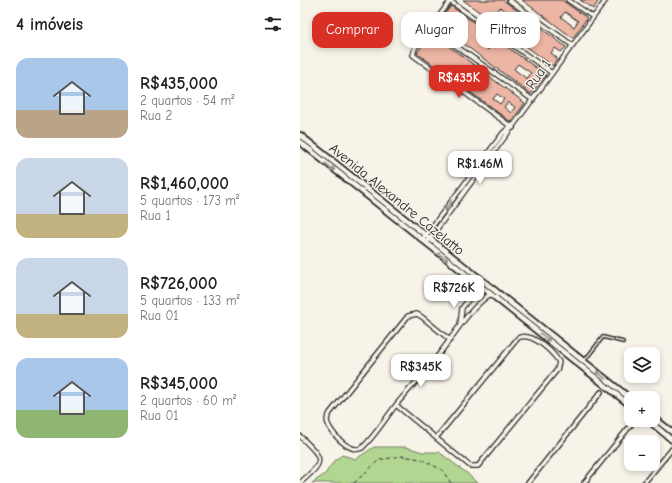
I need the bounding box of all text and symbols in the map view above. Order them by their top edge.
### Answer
chip: Comprar [312,12,393,48]
chip: Alugar [401,12,468,48]
chip: Filtros [476,12,540,48]
icon: filters [262,13,284,35]
text: 4 imóveis [16,15,83,34]
street label: Rua 1 [522,56,555,93]
pin: R$435K [426,65,492,99]
text: R$435K [438,70,480,85]
icon: home [48,74,96,122]
text: R$435,000 [140,74,218,93]
text: 2 quartos · 54 m² [140,93,235,108]
text: Rua 2 [140,108,172,123]
street label: Avenida Alexandre Cazelatto [326,140,468,259]
pin: R$1.46M [443,151,517,185]
text: R$1.46M [457,156,503,171]
one-way arrow [325,162,336,171]
icon: home [48,174,96,222]
text: R$1,460,000 [140,174,229,193]
text: 5 quartos · 173 m² [140,193,239,208]
one-way arrow [444,201,452,212]
text: Rua 1 [140,208,171,223]
one-way arrow [437,252,448,261]
icon: home [48,274,96,322]
text: R$726,000 [140,274,218,293]
pin: R$726K [421,275,487,309]
text: R$726K [433,280,475,295]
text: 5 quartos · 133 m² [140,293,240,308]
text: Rua 01 [140,308,179,323]
one-way arrow [539,333,550,342]
map controls [624,347,660,471]
button: layers [624,347,660,383]
pin: R$345K [388,354,454,388]
text: R$345K [400,359,442,374]
one-way arrow [595,370,606,379]
icon: home [48,374,96,422]
text: R$345,000 [140,374,218,393]
button: + [624,391,660,427]
text: 2 quartos · 60 m² [140,393,236,408]
text: Rua 01 [140,408,179,423]
button: − [624,435,660,471]

